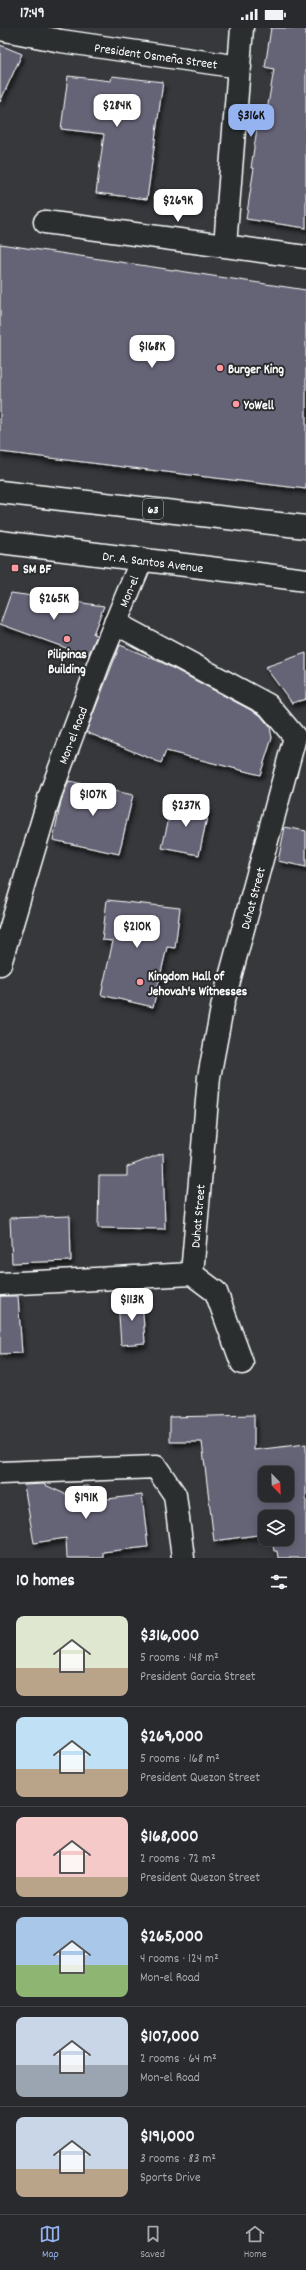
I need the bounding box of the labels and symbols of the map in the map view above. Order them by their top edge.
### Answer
street label: President Osmeña Street [93,39,219,76]
pin: $284K [89,94,145,128]
pin: $316K [223,104,279,138]
pin: $269K [150,189,206,223]
pin: $168K [124,335,180,369]
place label: Burger King [228,361,284,380]
marker: Burger King [215,363,225,373]
place label: YoWell [243,397,275,416]
marker: YoWell [231,399,241,409]
road number: 63 [143,499,163,519]
street label: Dr. A. Santos Avenue [101,548,204,579]
place label: SM BF [23,561,51,580]
marker: SM BF [10,563,20,573]
street label: Mon-el [115,573,145,611]
pin: $265K [26,587,82,621]
marker: Pilipinas Building [62,634,72,644]
place label: Pilipinas Building [47,646,87,680]
street label: Mon-el Road [55,704,94,767]
pin: $107K [65,783,121,817]
pin: $237K [158,794,214,828]
street label: Duhat Street [237,865,272,932]
pin: $210K [109,915,165,949]
place label: Kingdom Hall of Jehovah's Witnesses [148,968,248,1002]
marker: Kingdom Hall of Jehovah's Witnesses [135,977,145,987]
street label: Duhat Street [187,1183,212,1249]
pin: $113K [104,1288,160,1322]
north arrow [258,1466,294,1502]
pin: $191K [58,1486,114,1520]

